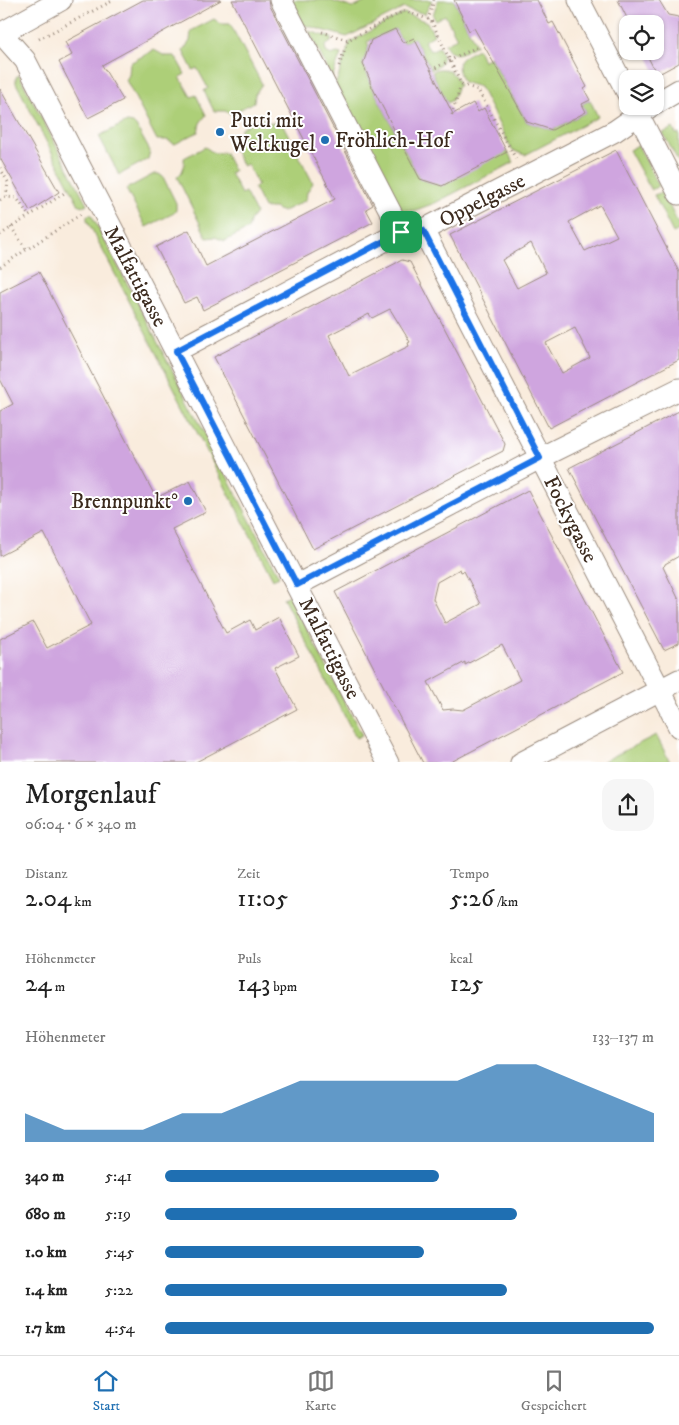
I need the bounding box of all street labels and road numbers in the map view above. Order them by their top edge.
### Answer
street label: Oppelgasse [435,168,530,234]
street label: Malfattigasse [98,221,173,332]
street label: Fockygasse [537,472,603,567]
street label: Malfattigasse [292,593,366,704]

